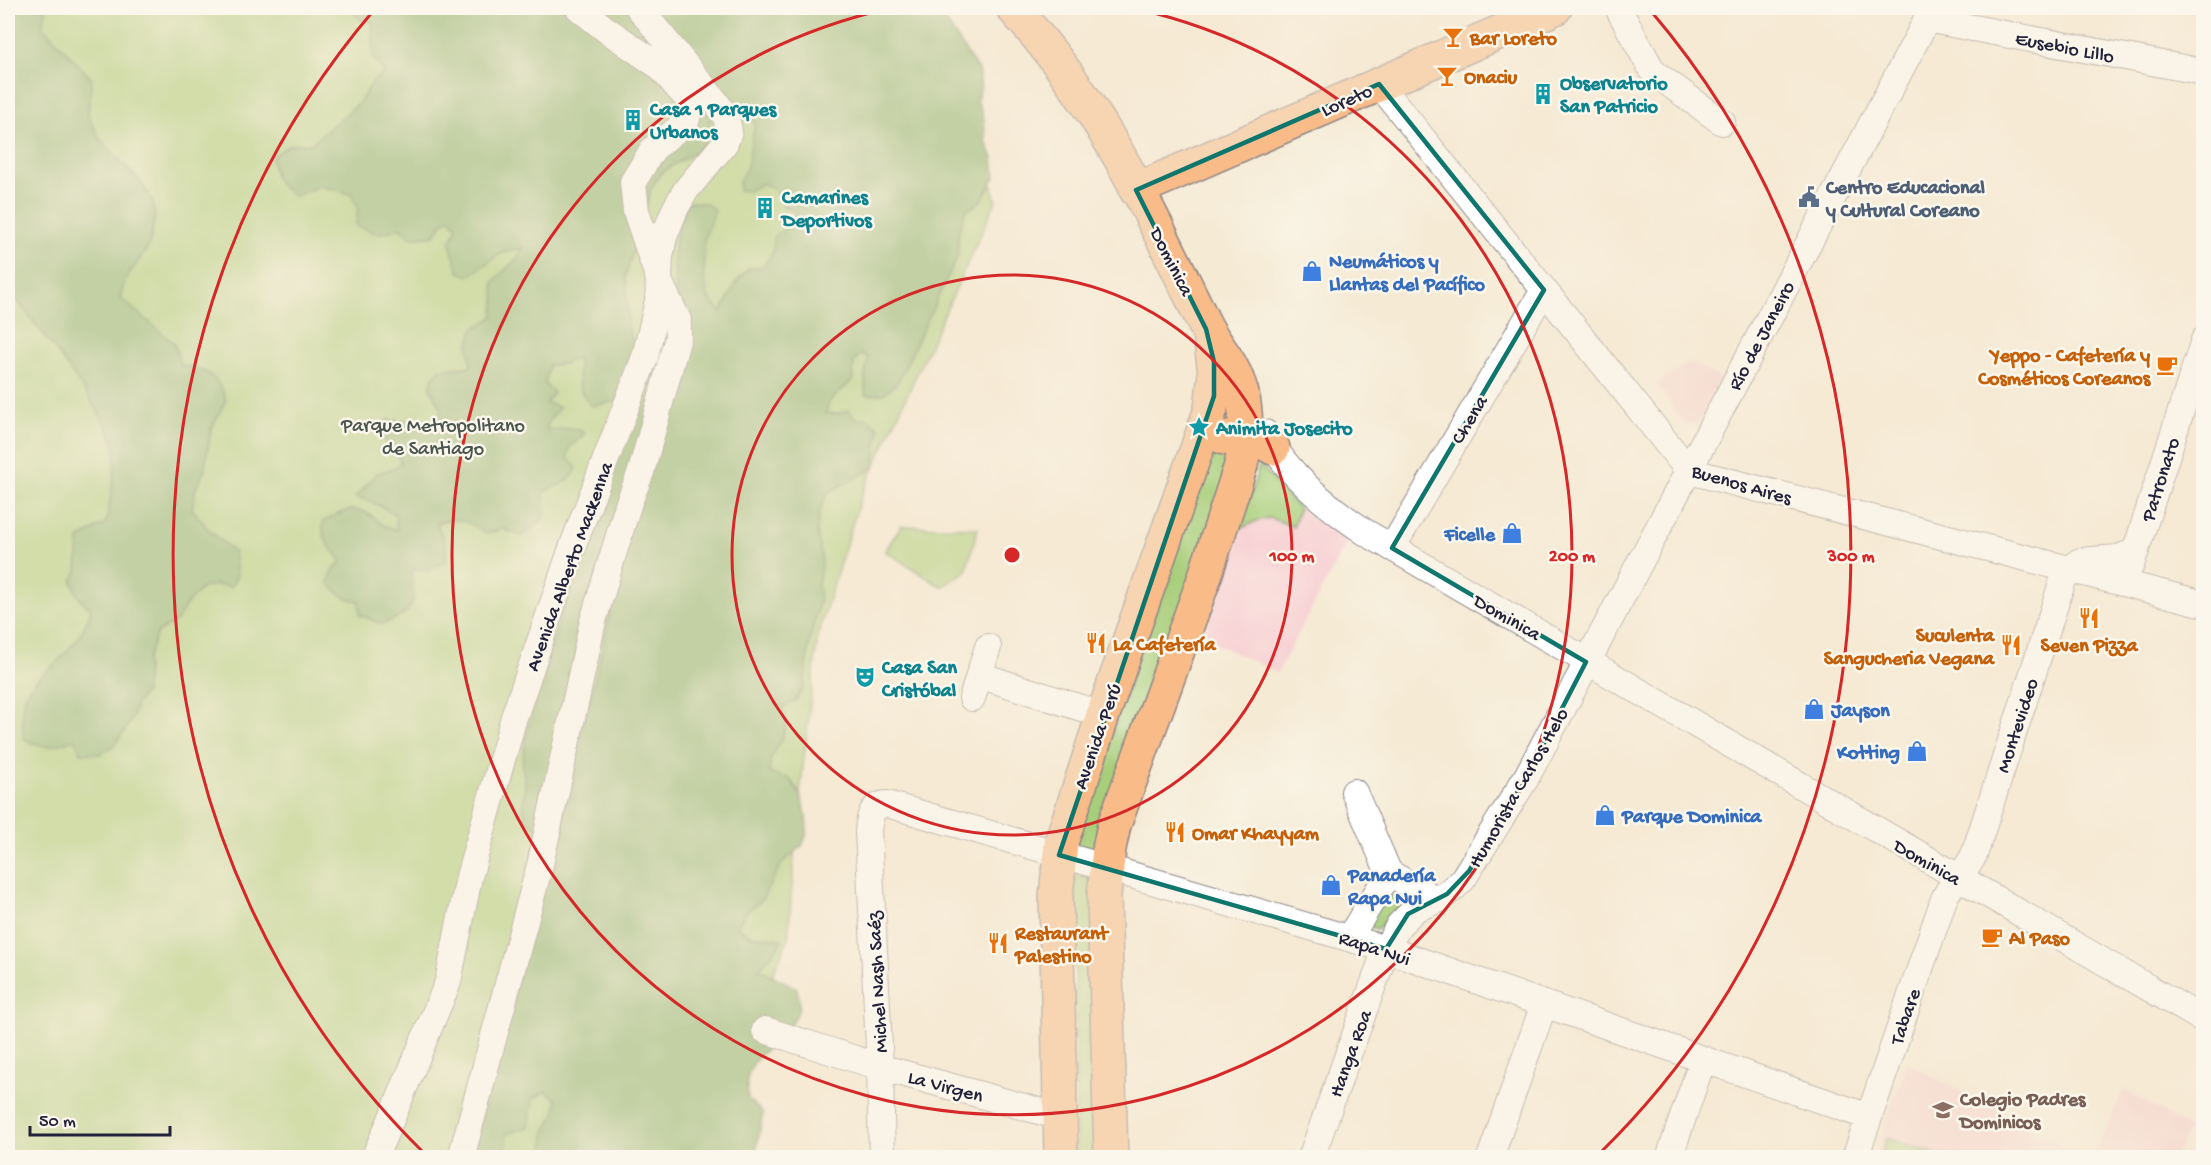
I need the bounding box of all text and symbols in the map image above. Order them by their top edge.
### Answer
bar icon: Bar Loreto [1441,25,1465,49]
place label: Bar Loreto [1469,29,1557,52]
street label: Eusebio Lillo [2013,29,2116,70]
bar icon: Onaciu [1435,64,1459,88]
place label: Onaciu [1464,68,1518,91]
place label: Observatorio San Patricio [1560,74,1668,120]
street label: Loreto [1318,81,1377,124]
building icon: Observatorio San Patricio [1531,82,1555,106]
place label: Casa 1 Parques Urbanos [649,100,778,146]
building icon: Casa 1 Parques Urbanos [621,108,645,132]
place label: Centro Educacional y Cultural Coreano [1825,178,1986,224]
public building icon: Centro Educacional y Cultural Coreano [1797,185,1821,209]
place label: Camarines Deportivos [780,188,873,234]
building icon: Camarines Deportivos [753,196,777,220]
street label: Dominica [1142,223,1197,301]
place label: Neumáticos y Llantas del Pacífico [1329,252,1485,298]
shop icon: Neumáticos y Llantas del Pacífico [1300,259,1324,283]
street label: Río de Janeiro [1725,278,1801,395]
place label: Yeppo - Cafetería y Cosméticos Coreanos [1977,346,2152,392]
cafe icon: Yeppo - Cafetería y Cosméticos Coreanos [2155,353,2179,377]
street label: Chena [1448,392,1495,449]
place icon: Animita Josecito [1187,415,1211,439]
park label: Parque Metropolitano de Santiago [340,416,525,462]
place label: Animita Josecito [1215,419,1353,442]
street label: Patronato [2138,435,2187,526]
street label: Avenida Alberto Mackenna [523,459,620,675]
street label: Buenos Aires [1687,461,1794,512]
shop icon: Ficelle [1500,521,1524,545]
place label: Ficelle [1443,525,1496,548]
centre of rings [1002,545,1022,565]
text: 100 m [1269,547,1315,568]
text: 200 m [1549,547,1595,568]
text: 300 m [1827,547,1875,568]
street label: Dominica [1467,590,1545,648]
restaurant icon: Seven Pizza [2077,606,2101,630]
place label: Suculenta Sangucheria Vegana [1824,626,1995,672]
restaurant icon: La Cafetería [1084,631,1108,655]
restaurant icon: Suculenta Sangucheria Vegana [1999,633,2023,657]
place label: La Cafetería [1113,635,1216,658]
place label: Seven Pizza [2040,636,2138,659]
place label: Casa San Cristóbal [881,658,958,704]
theatre icon: Casa San Cristóbal [853,665,877,689]
street label: Montevideo [1993,676,2045,776]
street label: Avenida Perú [1071,681,1128,793]
shop icon: Jayson [1802,697,1826,721]
place label: Jayson [1830,701,1890,724]
street label: Humorista Carlos Helo [1465,705,1575,873]
shop icon: Kotting [1905,739,1929,763]
place label: Kotting [1836,743,1900,766]
shop icon: Parque Dominica [1593,803,1617,827]
place label: Parque Dominica [1621,807,1762,830]
restaurant icon: Omar Khayyam [1163,820,1187,844]
place label: Omar Khayyam [1192,824,1320,847]
street label: Dominica [1887,835,1965,893]
place label: Panadería Rapa Nui [1347,866,1436,912]
shop icon: Panadería Rapa Nui [1319,873,1343,897]
street label: Michel Nash Saéz [864,909,895,1053]
place label: Restaurant Palestino [1014,924,1110,970]
cafe icon: Al Paso [1980,925,2004,949]
street label: Rapa Nui [1335,928,1413,973]
place label: Al Paso [2008,929,2070,952]
restaurant icon: Restaurant Palestino [986,931,1010,955]
street label: Tabare [1887,985,1928,1049]
street label: Hanga Roa [1326,1007,1379,1101]
street label: La Virgen [905,1067,986,1110]
place label: Colegio Padres Dominicos [1958,1090,2087,1136]
school or university icon: Colegio Padres Dominicos [1931,1098,1955,1122]
scale bar [30,1099,170,1137]
text: 50 m [39,1112,76,1133]

